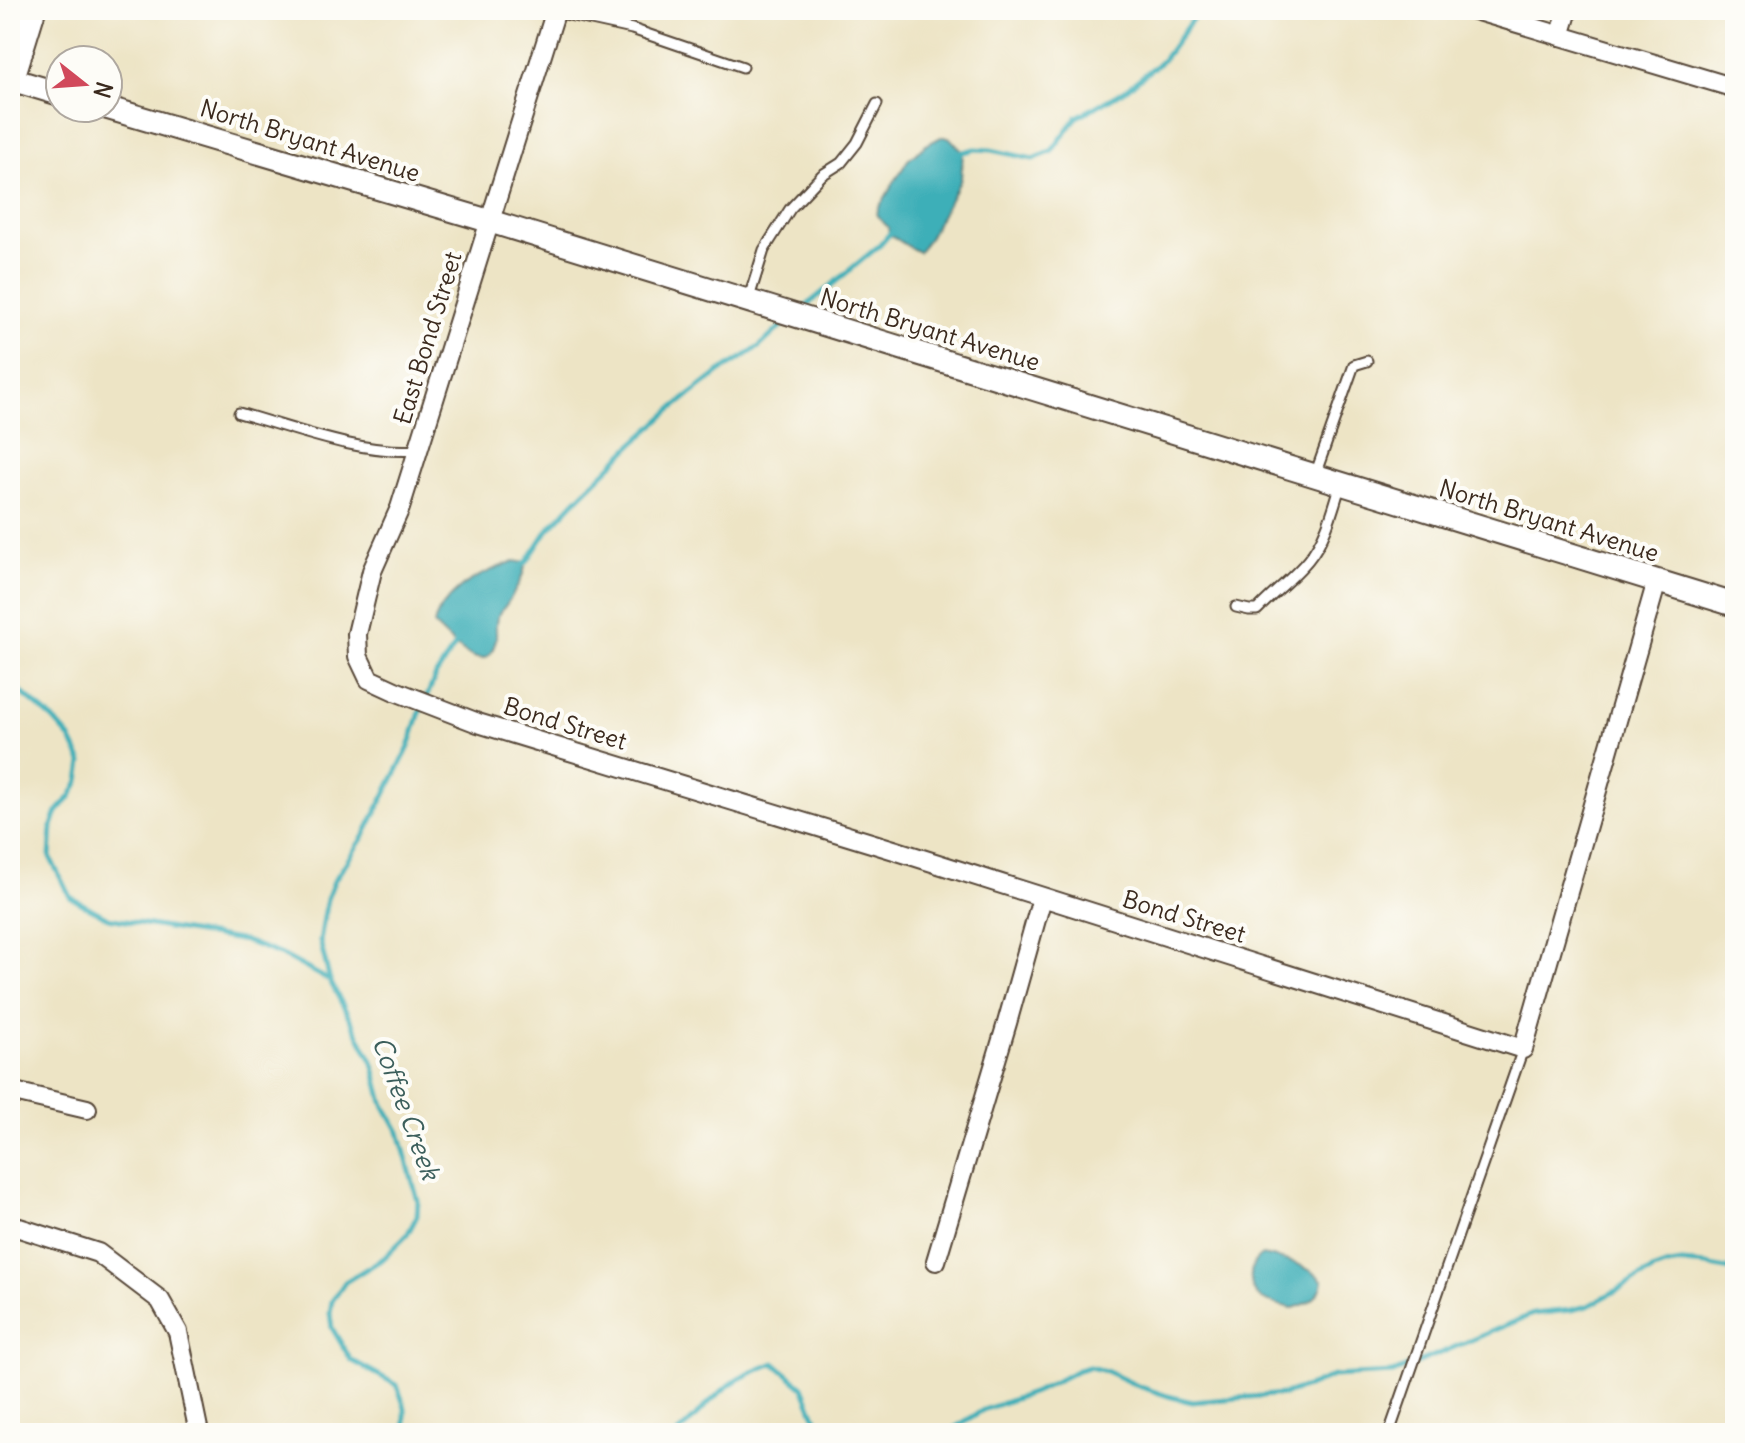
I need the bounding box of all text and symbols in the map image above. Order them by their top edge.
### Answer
north arrow [44,44,124,124]
text: N [88,78,119,101]
street label: North Bryant Avenue [197,92,424,188]
street label: East Bond Street [387,248,468,428]
street label: North Bryant Avenue [817,281,1044,377]
street label: North Bryant Avenue [1436,472,1663,568]
street label: Bond Street [500,690,630,756]
street label: Bond Street [1119,883,1249,949]
water label: Coffee Creek [365,1032,448,1186]

